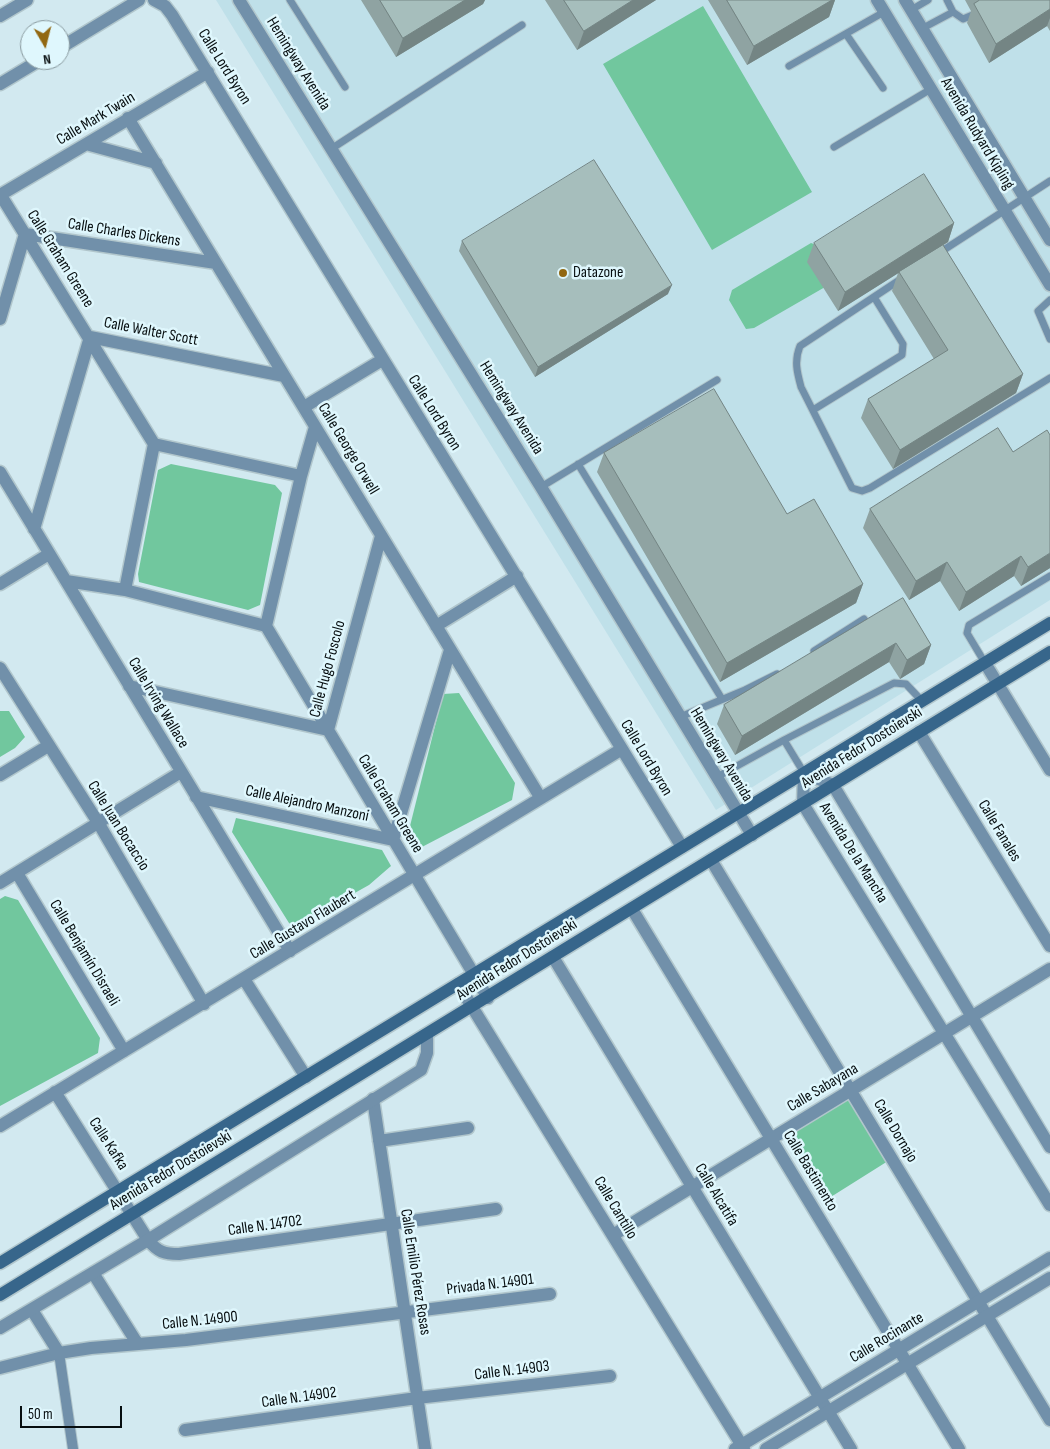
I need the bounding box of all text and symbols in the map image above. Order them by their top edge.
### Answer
street label: Hemingway Avenida [262,14,334,114]
north arrow [20,20,70,70]
street label: Calle Lord Byron [193,26,255,108]
text: N [42,50,52,68]
street label: Avenida Rudyard Kipling [936,75,1018,193]
street label: Calle Mark Twain [53,88,139,150]
street label: Calle Graham Greene [22,207,98,311]
street label: Calle Charles Dickens [66,215,182,251]
place label: Datazone [573,263,623,283]
marker: Datazone [557,267,569,279]
street label: Calle Walter Scott [102,313,200,351]
street label: Hemingway Avenida [475,358,547,458]
street label: Calle Lord Byron [403,372,465,454]
street label: Calle George Orwell [313,400,383,498]
street label: Calle Hugo Foscolo [306,618,350,720]
street label: Calle Irving Wallace [123,654,193,752]
street label: Avenida Fedor Dostoievski [798,703,926,793]
street label: Hemingway Avenida [685,705,757,805]
street label: Calle Lord Byron [616,716,676,800]
street label: Calle Graham Greene [353,751,427,857]
street label: Calle Juan Bocaccio [83,777,153,875]
street label: Calle Alejandro Manzoni [244,782,370,826]
street label: Calle Fanales [973,797,1025,865]
street label: Avenida De la Mancha [814,799,892,907]
street label: Calle Gustavo Flaubert [247,886,359,964]
street label: Calle Benjamín Disraeli [45,896,123,1010]
street label: Avenida Fedor Dostoievski [453,915,581,1005]
street label: Calle Sabayana [784,1059,862,1117]
street label: Calle Dornajo [869,1096,921,1166]
street label: Calle Kafka [84,1114,132,1174]
street label: Avenida Fedor Dostoievski [106,1127,236,1215]
street label: Calle Bastimento [778,1127,842,1215]
street label: Calle Alcatifa [690,1160,742,1230]
street label: Calle Cantillo [589,1173,641,1243]
street label: Calle Emilio Pérez Rosas [396,1208,434,1336]
street label: Calle N. 14702 [227,1211,303,1241]
street label: Privada N. 14901 [445,1270,535,1300]
street label: Calle N. 14900 [161,1307,239,1335]
street label: Calle Rocinante [847,1308,927,1368]
street label: Calle N. 14903 [473,1357,551,1385]
street label: Calle N. 14902 [260,1383,338,1413]
scale bar [22,1396,125,1428]
text: 50 m [28,1405,53,1424]

